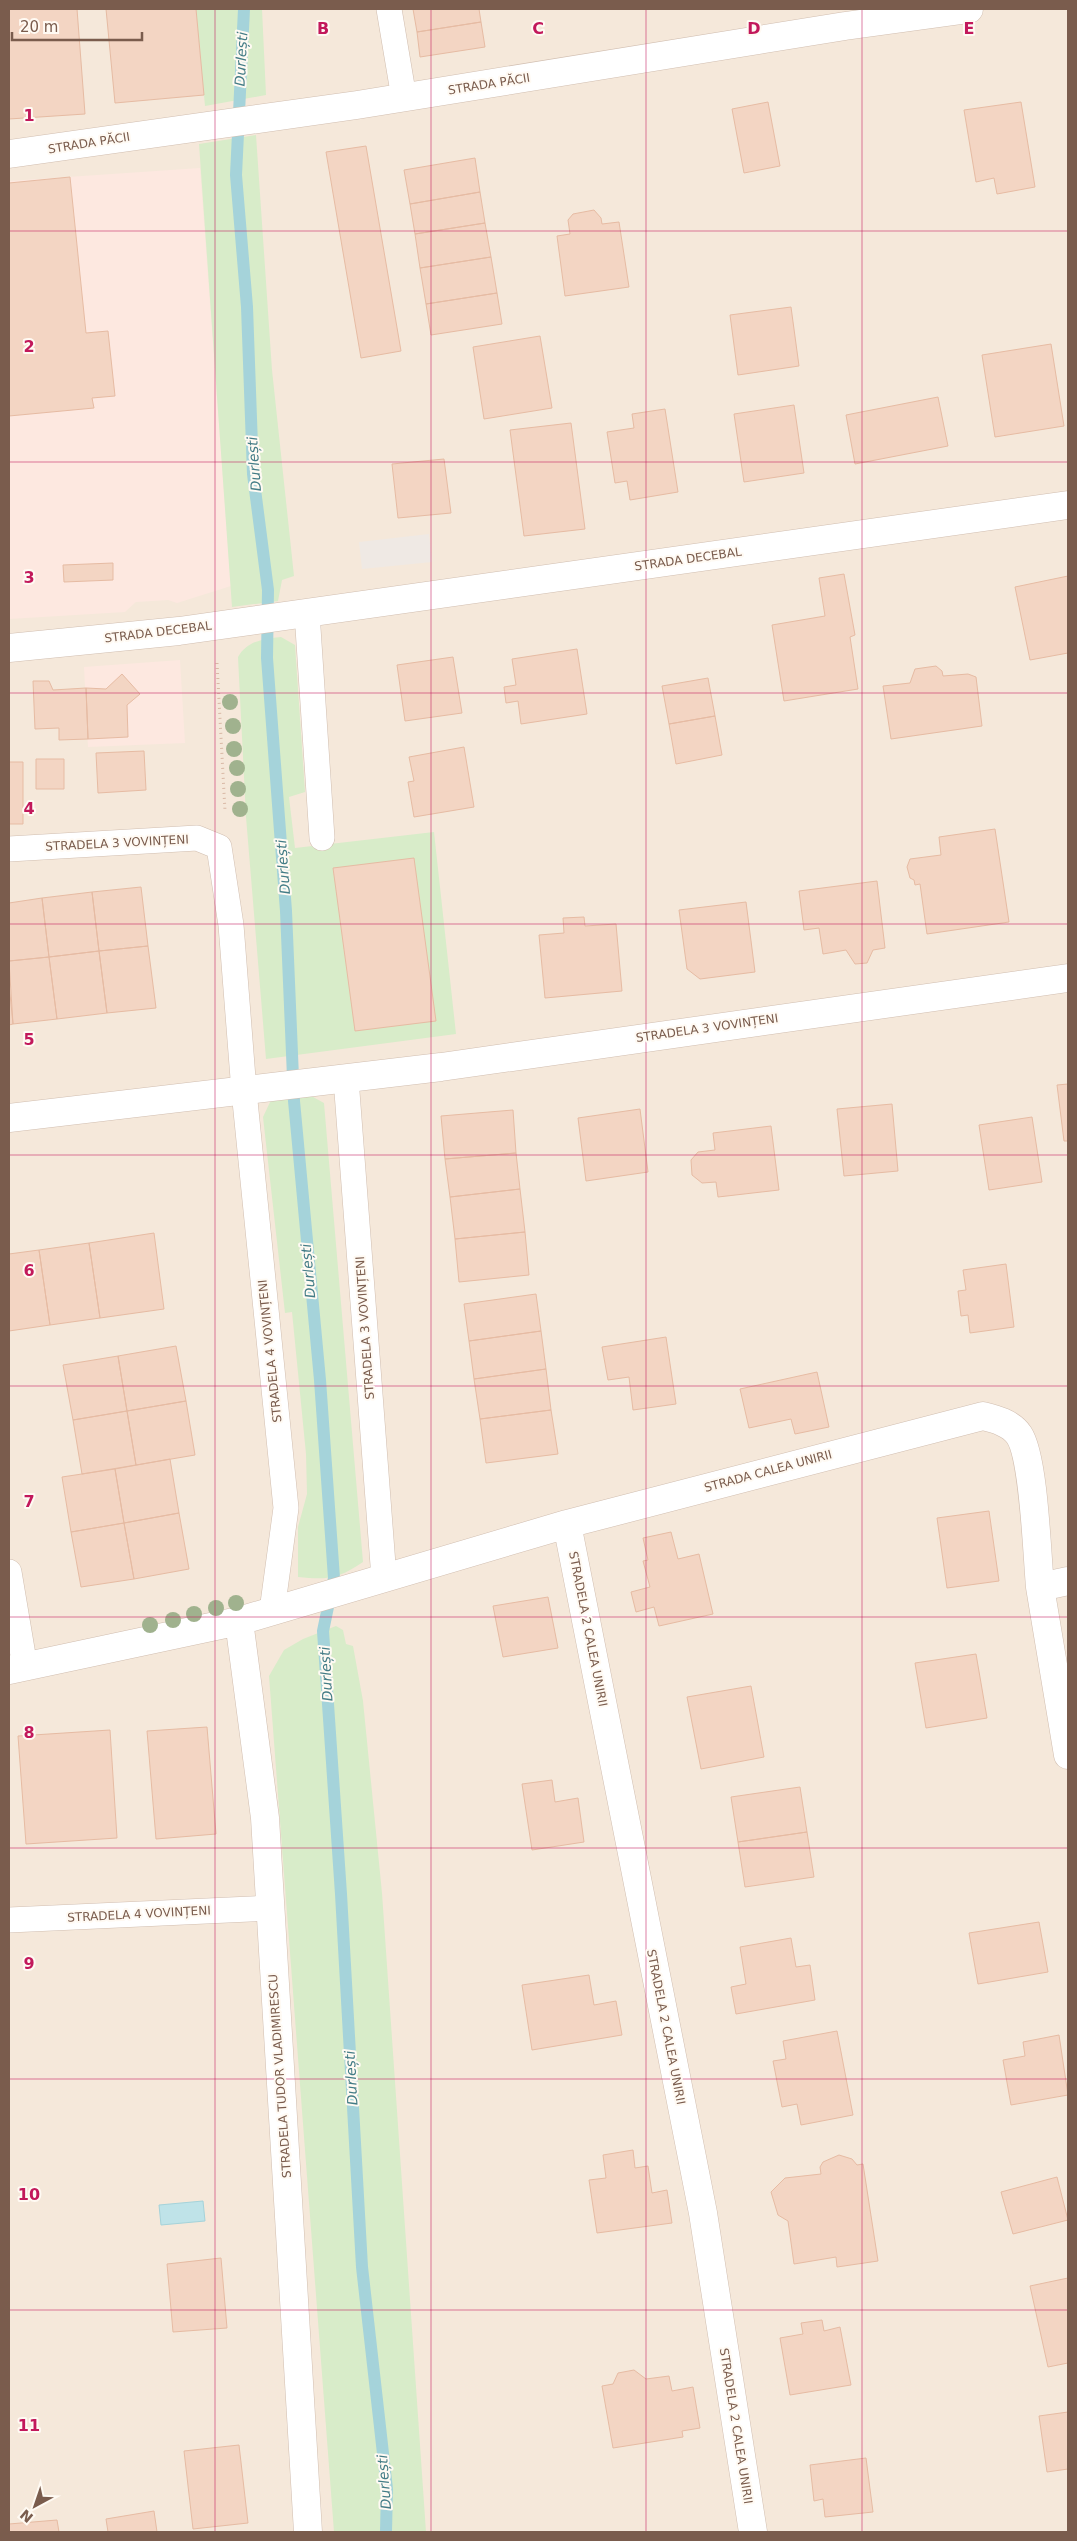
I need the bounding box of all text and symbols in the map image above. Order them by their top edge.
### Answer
scale bar [12,10,142,42]
text: 20 m [20,18,58,36]
text: B [317,19,329,38]
text: C [532,19,544,38]
text: D [747,19,761,38]
text: E [964,19,974,38]
water label: Durlești [232,31,250,87]
street label: STRADA PĂCII [447,70,531,97]
text: 1 [23,106,35,125]
street label: STRADA PĂCII [47,129,131,156]
text: 2 [23,337,35,356]
water label: Durlești [244,436,264,492]
street label: STRADA DECEBAL [634,545,743,573]
text: 3 [23,568,35,587]
street label: STRADA DECEBAL [104,618,213,646]
text: 4 [23,799,35,818]
street label: STRADELA 3 VOVINȚENI [45,832,189,854]
water label: Durlești [273,839,293,895]
street label: STRADELA 3 VOVINȚENI [635,1011,779,1045]
text: 5 [23,1030,35,1049]
water label: Durlești [298,1243,318,1299]
street label: STRADELA 3 VOVINȚENI [353,1256,377,1400]
text: 6 [23,1261,35,1280]
street label: STRADELA 4 VOVINȚENI [256,1279,284,1423]
street label: STRADA CALEA UNIRII [703,1447,833,1495]
text: 7 [23,1492,35,1511]
street label: STRADELA 2 CALEA UNIRII [566,1550,610,1708]
water label: Durlești [317,1646,335,1702]
text: 8 [23,1723,35,1742]
street label: STRADELA 4 VOVINȚENI [67,1903,211,1925]
street label: STRADELA 2 CALEA UNIRII [644,1948,688,2106]
text: 9 [23,1954,35,1973]
street label: STRADELA TUDOR VLADIMIRESCU [266,1974,294,2178]
water label: Durlești [342,2050,360,2106]
text: 10 [18,2185,40,2204]
street label: STRADELA 2 CALEA UNIRII [717,2347,755,2505]
text: 11 [18,2416,40,2435]
water label: Durlești [374,2454,394,2510]
north arrow [10,2481,60,2531]
text: N [17,2506,36,2526]

